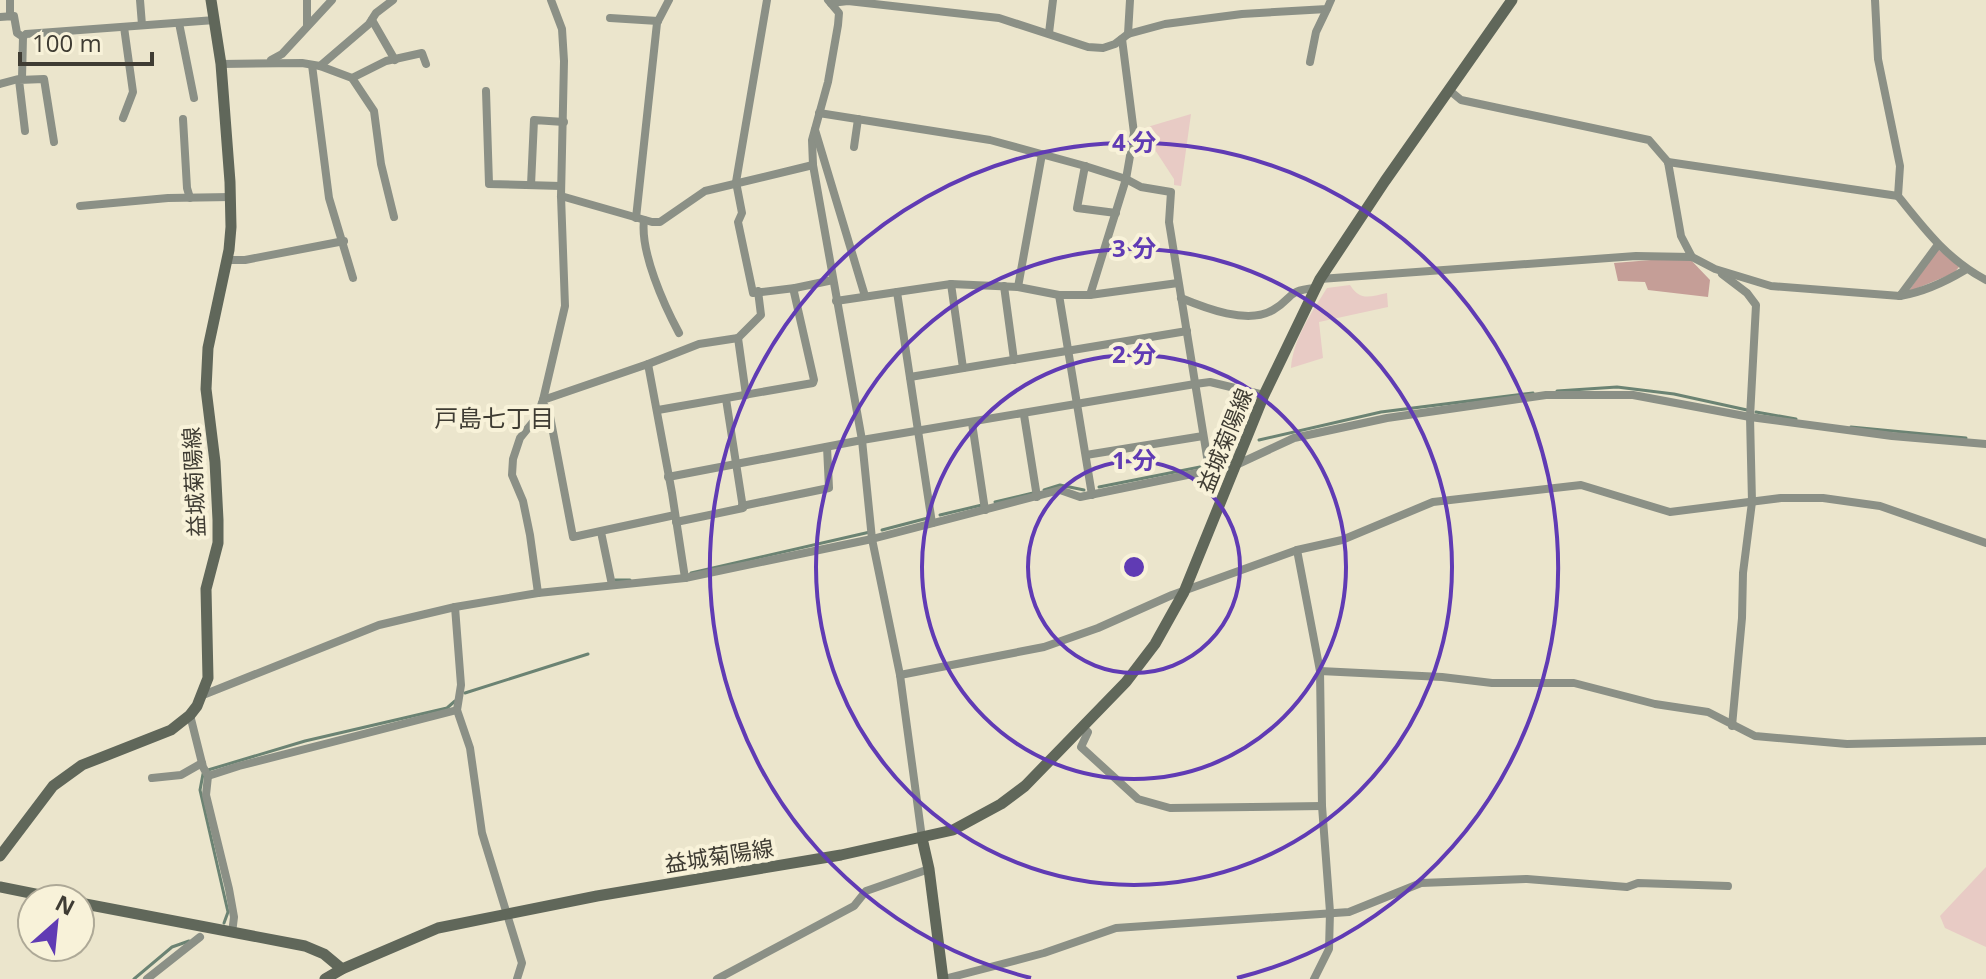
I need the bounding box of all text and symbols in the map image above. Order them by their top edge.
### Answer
scale bar [20,16,152,66]
text: 100 m [32,26,102,59]
text: 4 分 [1112,125,1156,158]
text: 3 分 [1112,231,1156,264]
text: 2 分 [1112,337,1156,370]
street label: 益城菊陽線 [1189,383,1259,497]
district label: 戸島七丁目 [434,401,554,434]
street label: 益城菊陽線 [175,426,211,538]
text: 1 分 [1112,443,1156,476]
centre of rings [1120,553,1148,581]
street label: 益城菊陽線 [662,832,776,878]
north arrow [16,883,96,963]
text: N [51,887,80,922]

